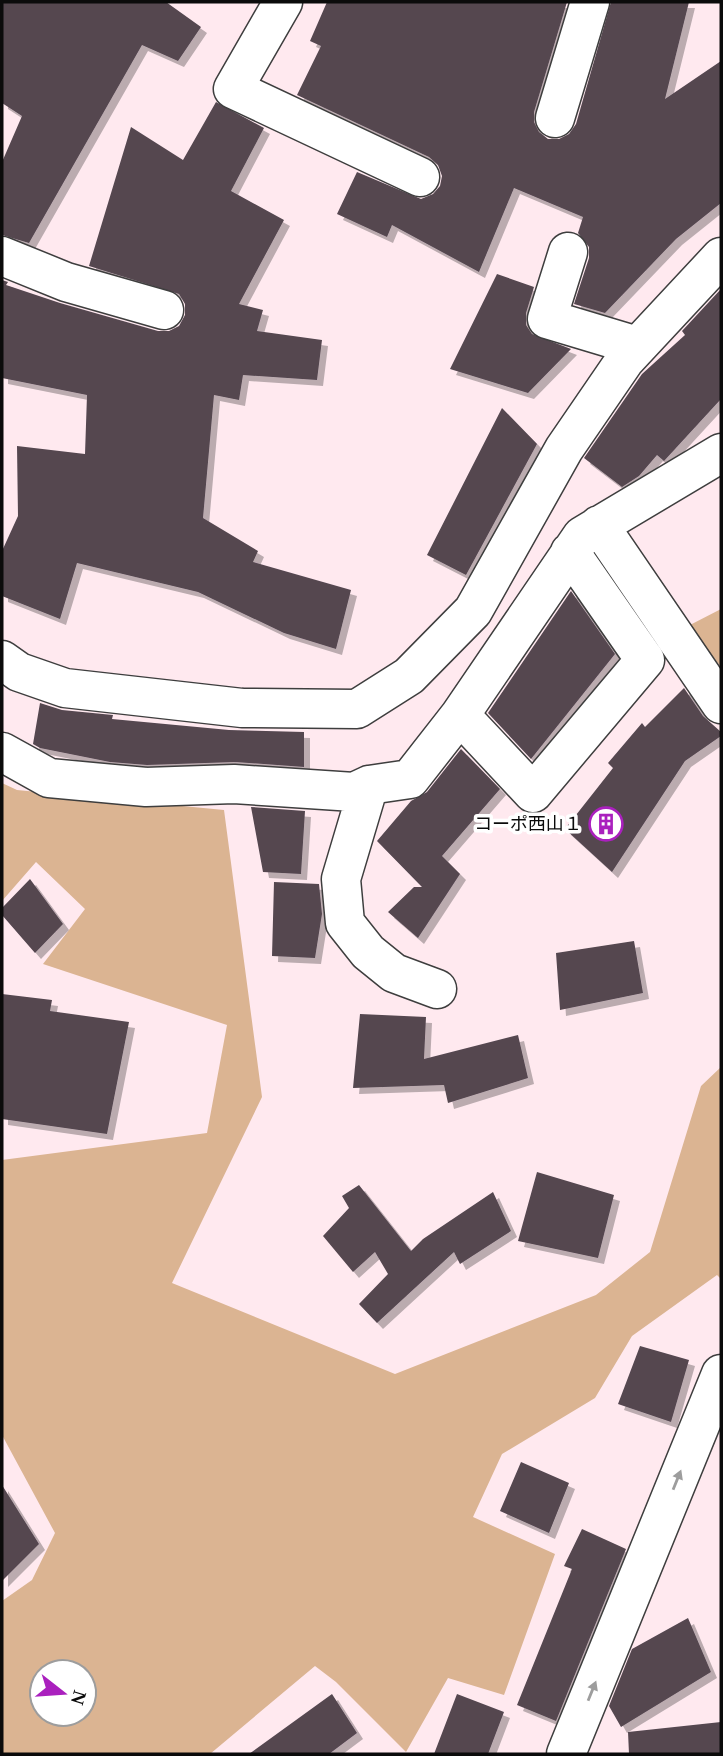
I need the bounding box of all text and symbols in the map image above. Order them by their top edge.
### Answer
building icon: コーポ西山１ [587,805,625,843]
place label: コーポ西山１ [474,814,582,834]
one-way arrow [671,1470,683,1490]
north arrow [28,1658,98,1728]
one-way arrow [586,1680,597,1701]
text: N [67,1688,91,1708]

